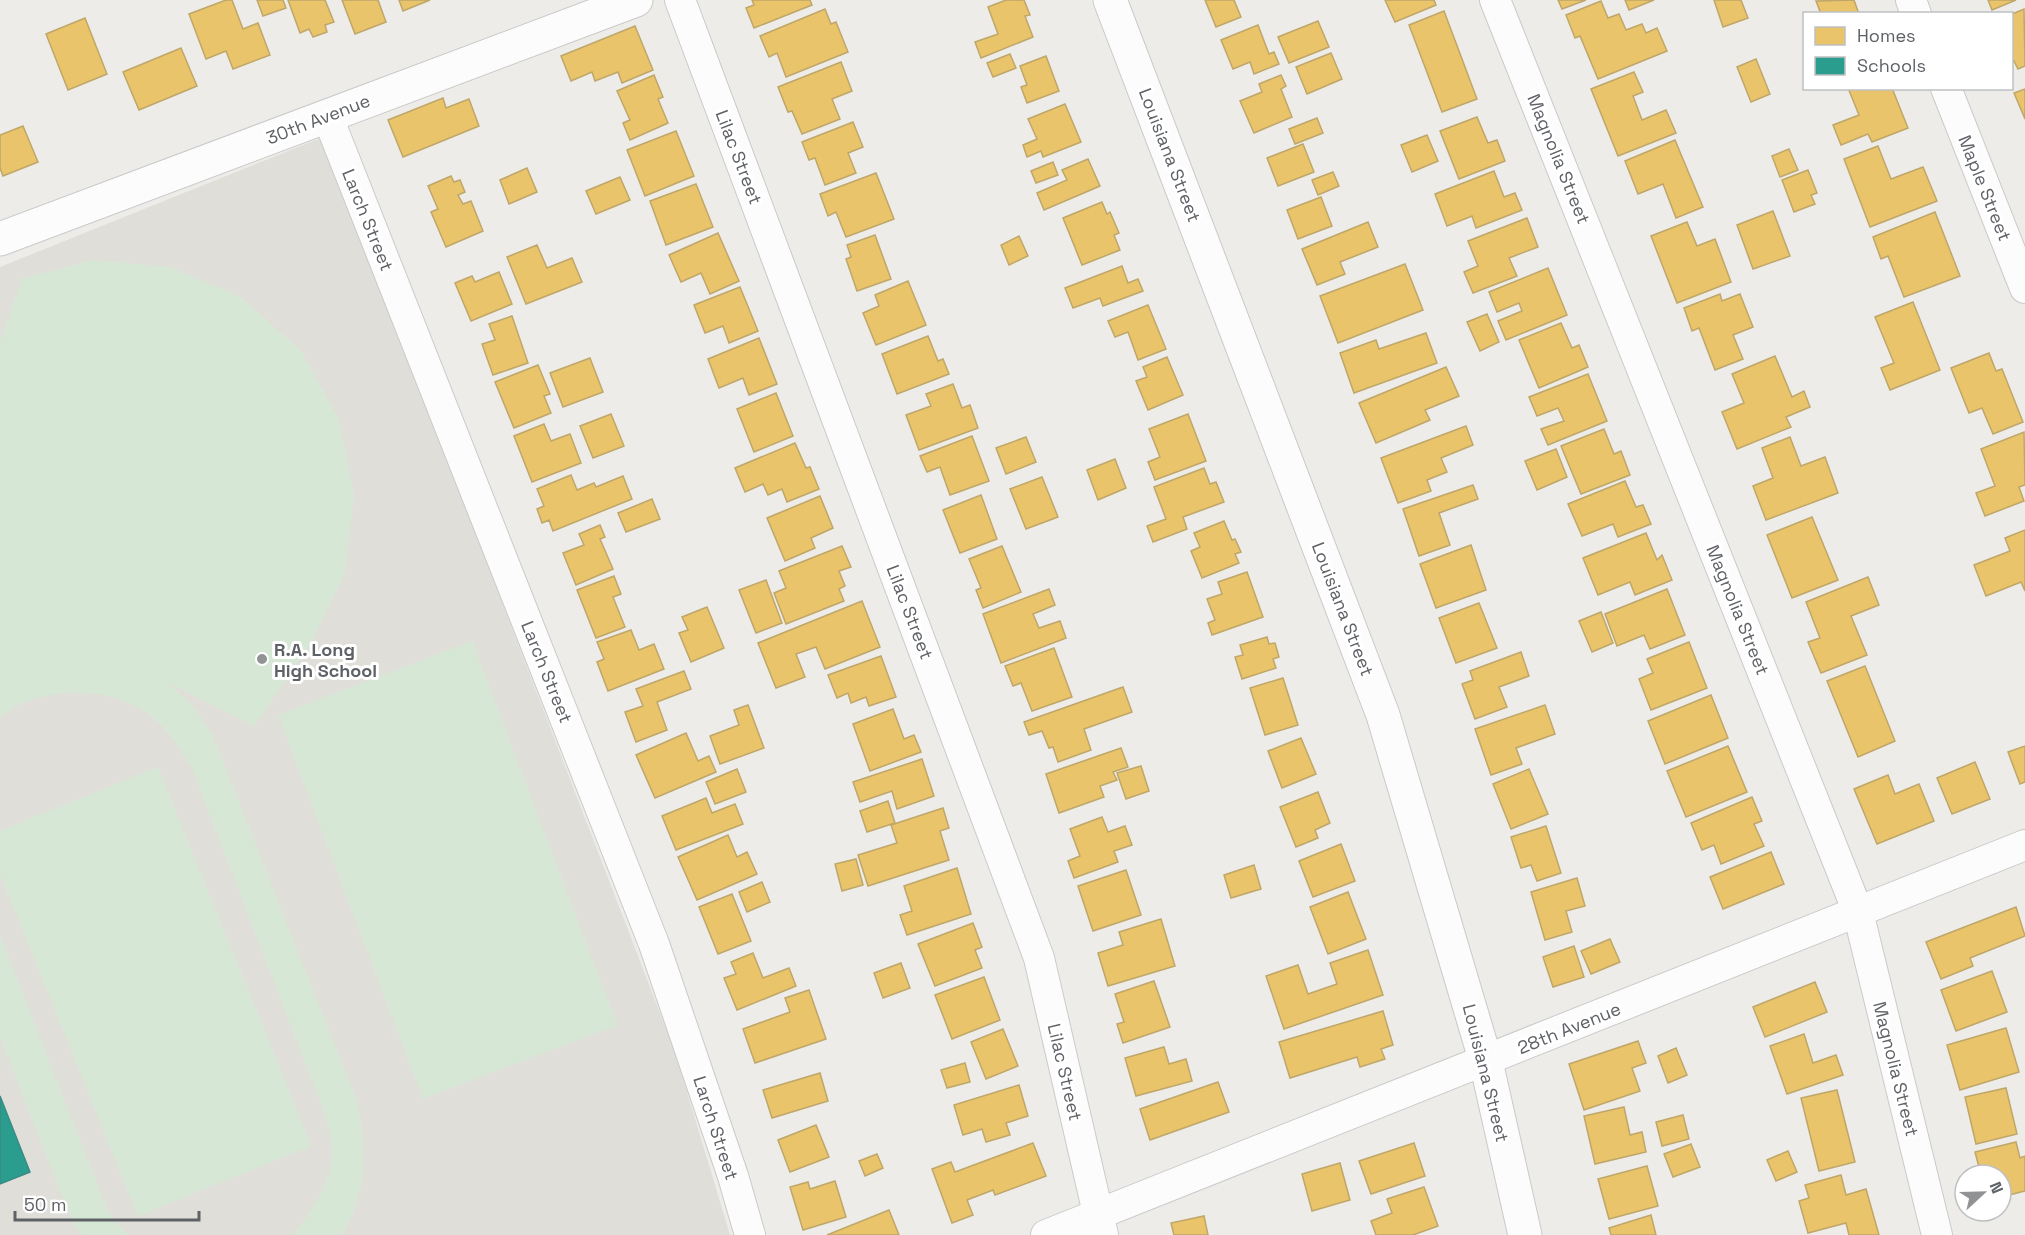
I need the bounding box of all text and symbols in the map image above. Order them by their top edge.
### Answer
legend [1803,12,2013,90]
text: Homes [1857,24,1916,47]
text: Schools [1857,54,1926,77]
street label: Louisiana Street [1134,85,1206,225]
street label: 30th Avenue [263,89,373,149]
street label: Magnolia Street [1522,91,1596,227]
street label: Lilac Street [710,107,768,207]
street label: Maple Street [1953,132,2017,244]
street label: Larch Street [337,166,399,274]
street label: Louisiana Street [1307,539,1379,679]
street label: Magnolia Street [1701,542,1775,678]
street label: Lilac Street [881,562,939,662]
street label: Larch Street [516,618,578,726]
place label: R.A. Long High School [274,638,377,682]
marker: R.A. Long High School [255,652,269,666]
street label: 28th Avenue [1514,997,1624,1059]
street label: Magnolia Street [1868,999,1924,1139]
street label: Louisiana Street [1458,1002,1514,1144]
street label: Lilac Street [1043,1021,1087,1123]
street label: Larch Street [688,1073,744,1183]
north arrow [1953,1163,2013,1223]
text: N [1985,1179,2008,1196]
scale bar [15,1184,200,1222]
text: 50 m [24,1193,66,1216]

